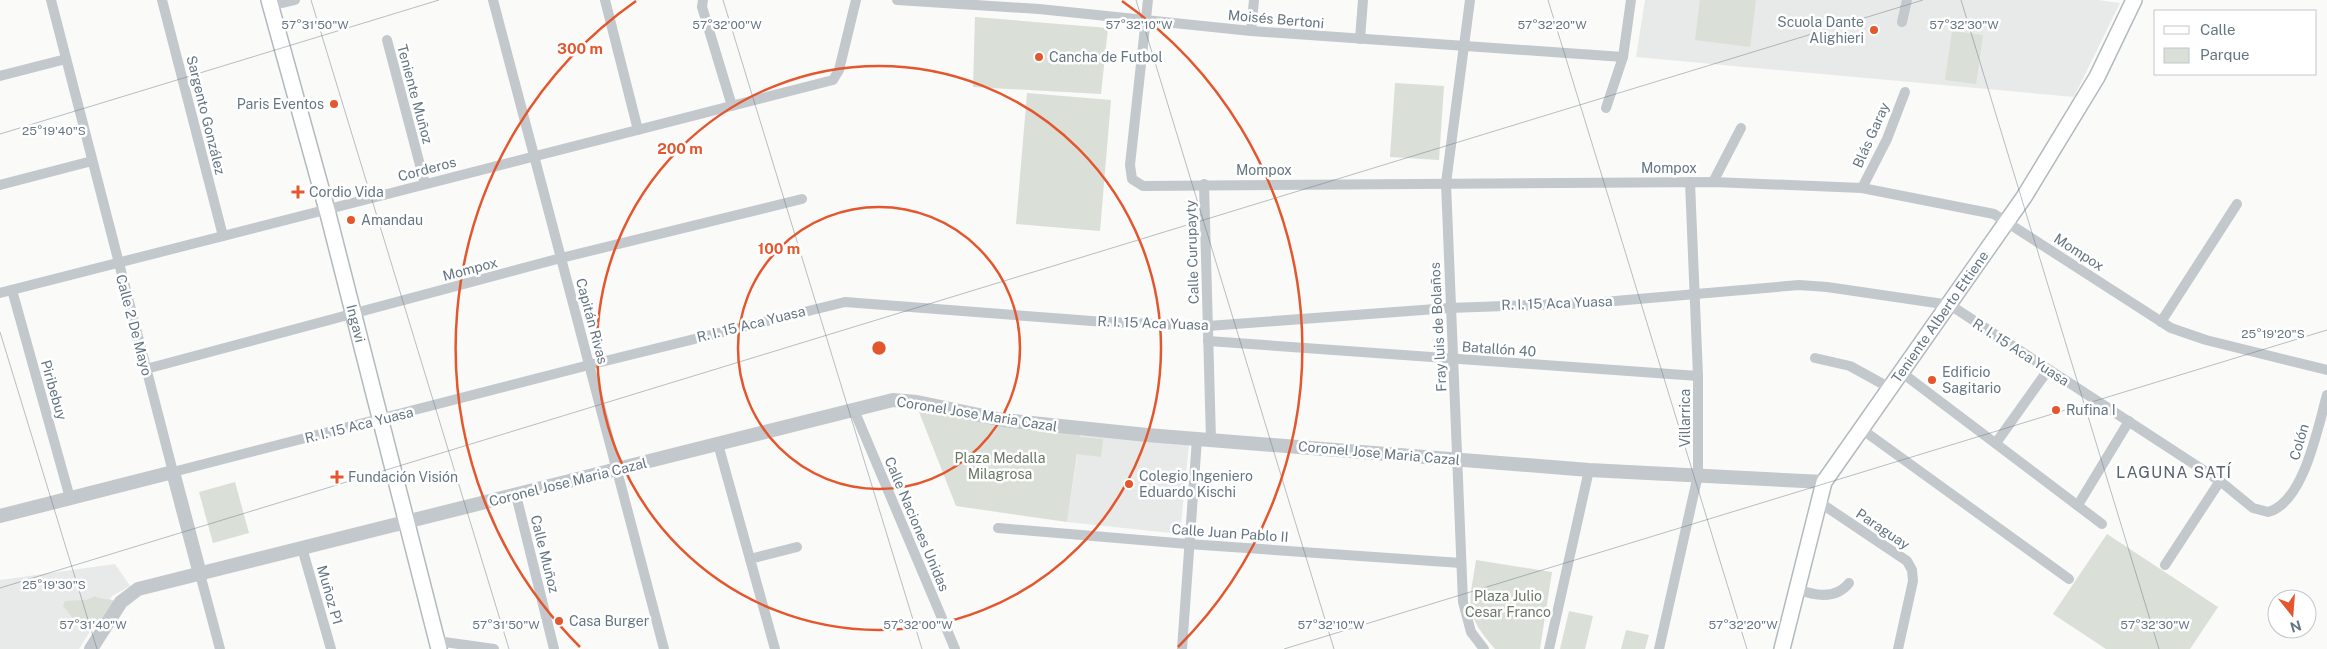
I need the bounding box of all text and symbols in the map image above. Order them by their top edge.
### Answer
street label: Moisés Bertoni [1227,7,1325,31]
legend [2154,10,2317,75]
place label: Scuola Dante Alighieri [1777,14,1864,46]
text: 57°31'50"W [281,18,349,32]
text: 57°32'00"W [692,18,762,32]
text: 57°32'10"W [1106,18,1173,32]
text: 57°32'20"W [1517,18,1587,32]
text: 57°32'30"W [1929,18,1999,32]
text: Calle [2200,21,2236,38]
marker: Scuola Dante Alighieri [1868,24,1880,36]
text: 300 m [557,40,603,57]
street label: Teniente Muñoz [394,43,436,146]
text: Parque [2200,46,2250,63]
place label: Cancha de Futbol [1049,49,1163,65]
marker: Cancha de Futbol [1033,51,1045,63]
street label: Sargento González [183,54,229,176]
place label: Paris Eventos [237,96,324,112]
marker: Paris Eventos [328,98,340,110]
street label: Blás Garay [1849,99,1893,170]
text: 25°19'40"S [22,124,86,138]
text: 200 m [657,140,703,157]
street label: Corderos [396,154,458,184]
street label: Mompox [1641,160,1697,176]
street label: Mompox [1236,162,1292,178]
place label: Cordio Vida [309,184,384,200]
marker: Cordio Vida [291,185,305,199]
street label: Calle Curupayty [1182,199,1202,304]
place label: Amandau [361,212,423,228]
marker: Amandau [345,214,357,226]
street label: Mompox [2051,230,2107,274]
text: 100 m [758,240,800,257]
street label: Teniente Alberto Ettiene [1888,248,1992,386]
street label: Mompox [441,254,499,284]
street label: Fray luis de Bolaños [1427,262,1449,392]
street label: Calle 2 De Mayo [113,273,155,378]
street label: Capitán Rivas [573,276,611,366]
street label: R. I. 15 Aca Yuasa [1501,293,1613,313]
street label: Ingavi [343,303,368,344]
street label: R. I. 15 Aca Yuasa [695,303,807,345]
street label: R. I. 15 Aca Yuasa [1097,313,1209,333]
street label: R. I. 15 Aca Yuasa [1970,315,2072,389]
text: 25°19'20"S [2241,327,2305,341]
street label: Batallón 40 [1461,338,1537,360]
centre of rings [870,339,888,357]
street label: Piribebuy [38,358,70,422]
place label: Edificio Sagitario [1942,364,2001,396]
marker: Edificio Sagitario [1926,374,1938,386]
street label: Villarrica [1677,389,1693,447]
street label: Coronel Jose Maria Cazal [896,393,1058,435]
place label: Rufina I [2066,402,2116,418]
street label: R. I. 15 Aca Yuasa [303,404,415,446]
marker: Rufina I [2050,404,2062,416]
street label: Colón [2286,422,2312,462]
street label: Coronel Jose Maria Cazal [1297,438,1461,468]
park label: Plaza Medalla Milagrosa [954,450,1046,482]
street label: Calle Naciones Unidas [881,454,953,594]
street label: Coronel Jose Maria Cazal [487,455,649,509]
district label: LAGUNA SATÍ [2116,462,2232,482]
place label: Colegio Ingeniero Eduardo Kischi [1139,468,1253,500]
place label: Fundación Visión [348,469,458,485]
marker: Fundación Visión [330,470,344,484]
marker: Colegio Ingeniero Eduardo Kischi [1123,478,1135,490]
street label: Paraguay [1853,505,1913,553]
street label: Calle Muñoz [528,513,562,595]
street label: Calle Juan Pablo II [1171,521,1289,545]
street label: Muñoz P1 [314,563,346,627]
text: 25°19'30"S [22,578,86,592]
park label: Plaza Julio Cesar Franco [1465,588,1551,620]
north arrow [2267,589,2317,639]
place label: Casa Burger [569,613,649,629]
marker: Casa Burger [553,615,565,627]
text: N [2288,617,2303,636]
text: 57°31'40"W [59,618,127,632]
text: 57°31'50"W [472,618,540,632]
text: 57°32'00"W [883,618,953,632]
text: 57°32'10"W [1298,618,1365,632]
text: 57°32'20"W [1708,618,1778,632]
text: 57°32'30"W [2120,618,2190,632]

